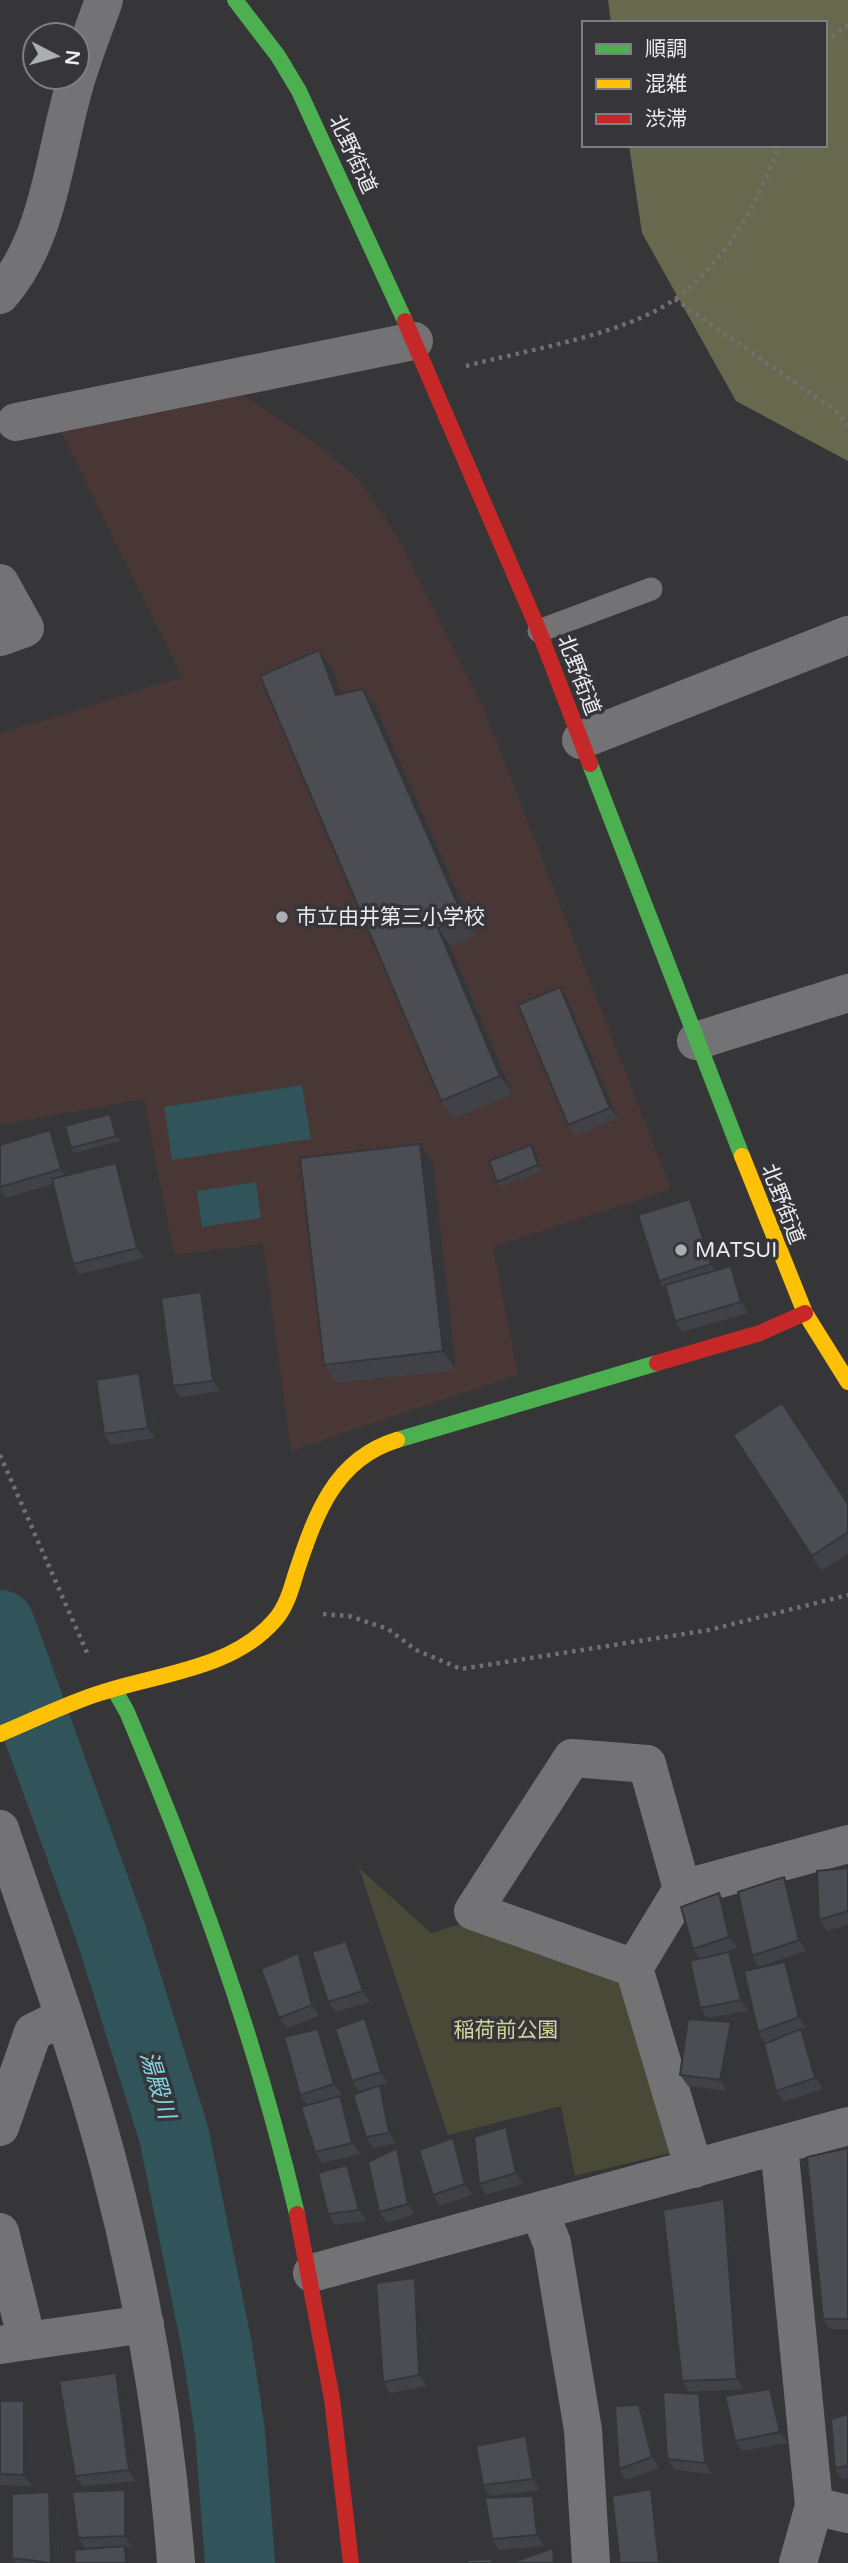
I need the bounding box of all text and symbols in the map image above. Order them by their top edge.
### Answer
north arrow [21,21,91,91]
legend [582,21,827,147]
text: 順調 [645,37,687,62]
text: N [60,49,84,66]
text: 混雑 [645,72,687,97]
text: 渋滞 [645,107,687,132]
street label: 北野街道 [323,111,382,198]
street label: 北野街道 [552,631,605,719]
place label: 市立由井第三小学校 [296,905,485,930]
marker: 市立由井第三小学校 [274,909,290,925]
street label: 北野街道 [756,1160,809,1248]
place label: MATSUI [695,1238,777,1263]
marker: MATSUI [673,1242,689,1258]
park label: 稲荷前公園 [454,2018,559,2043]
water label: 湯殿川 [134,2048,181,2125]

